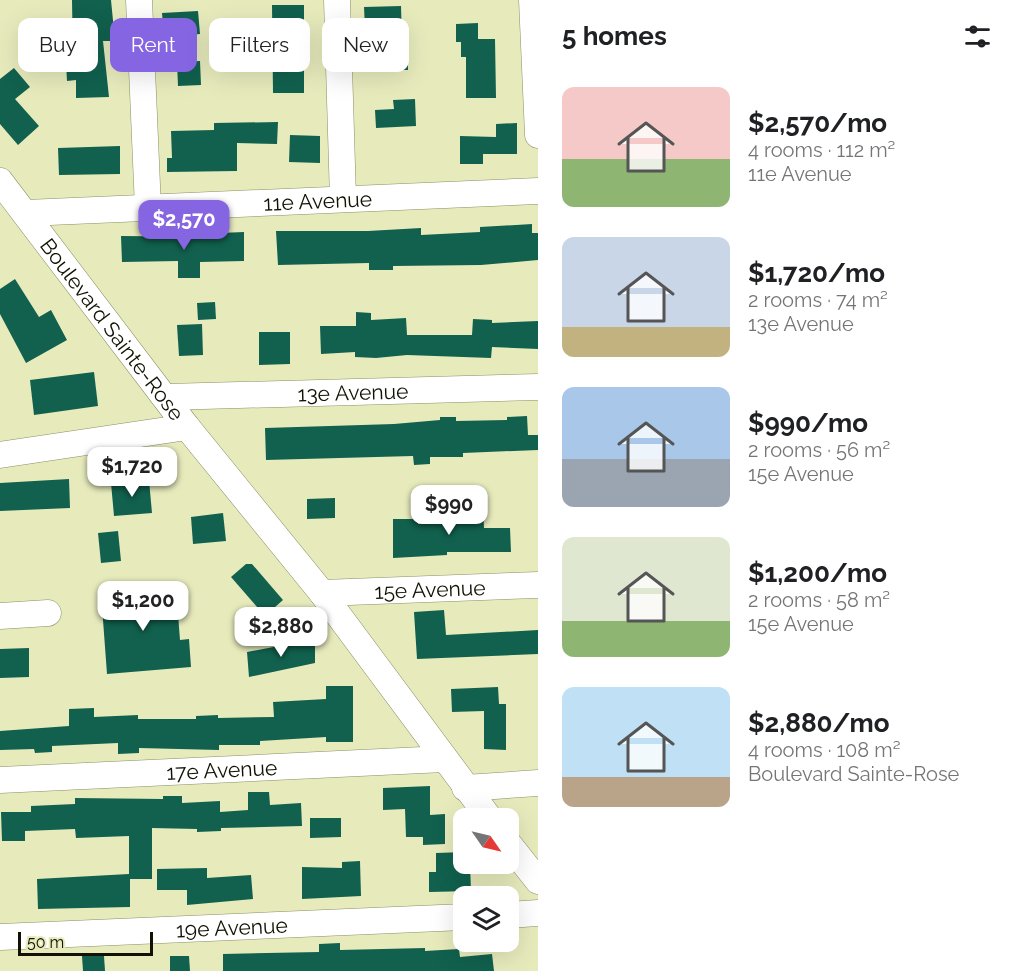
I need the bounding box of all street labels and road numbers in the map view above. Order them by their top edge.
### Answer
street label: 11e Avenue [263,186,373,215]
street label: Boulevard Sainte-Rose [35,233,190,425]
street label: 13e Avenue [297,378,409,406]
street label: 15e Avenue [374,574,486,604]
street label: 17e Avenue [166,754,278,785]
street label: 19e Avenue [175,912,288,942]

